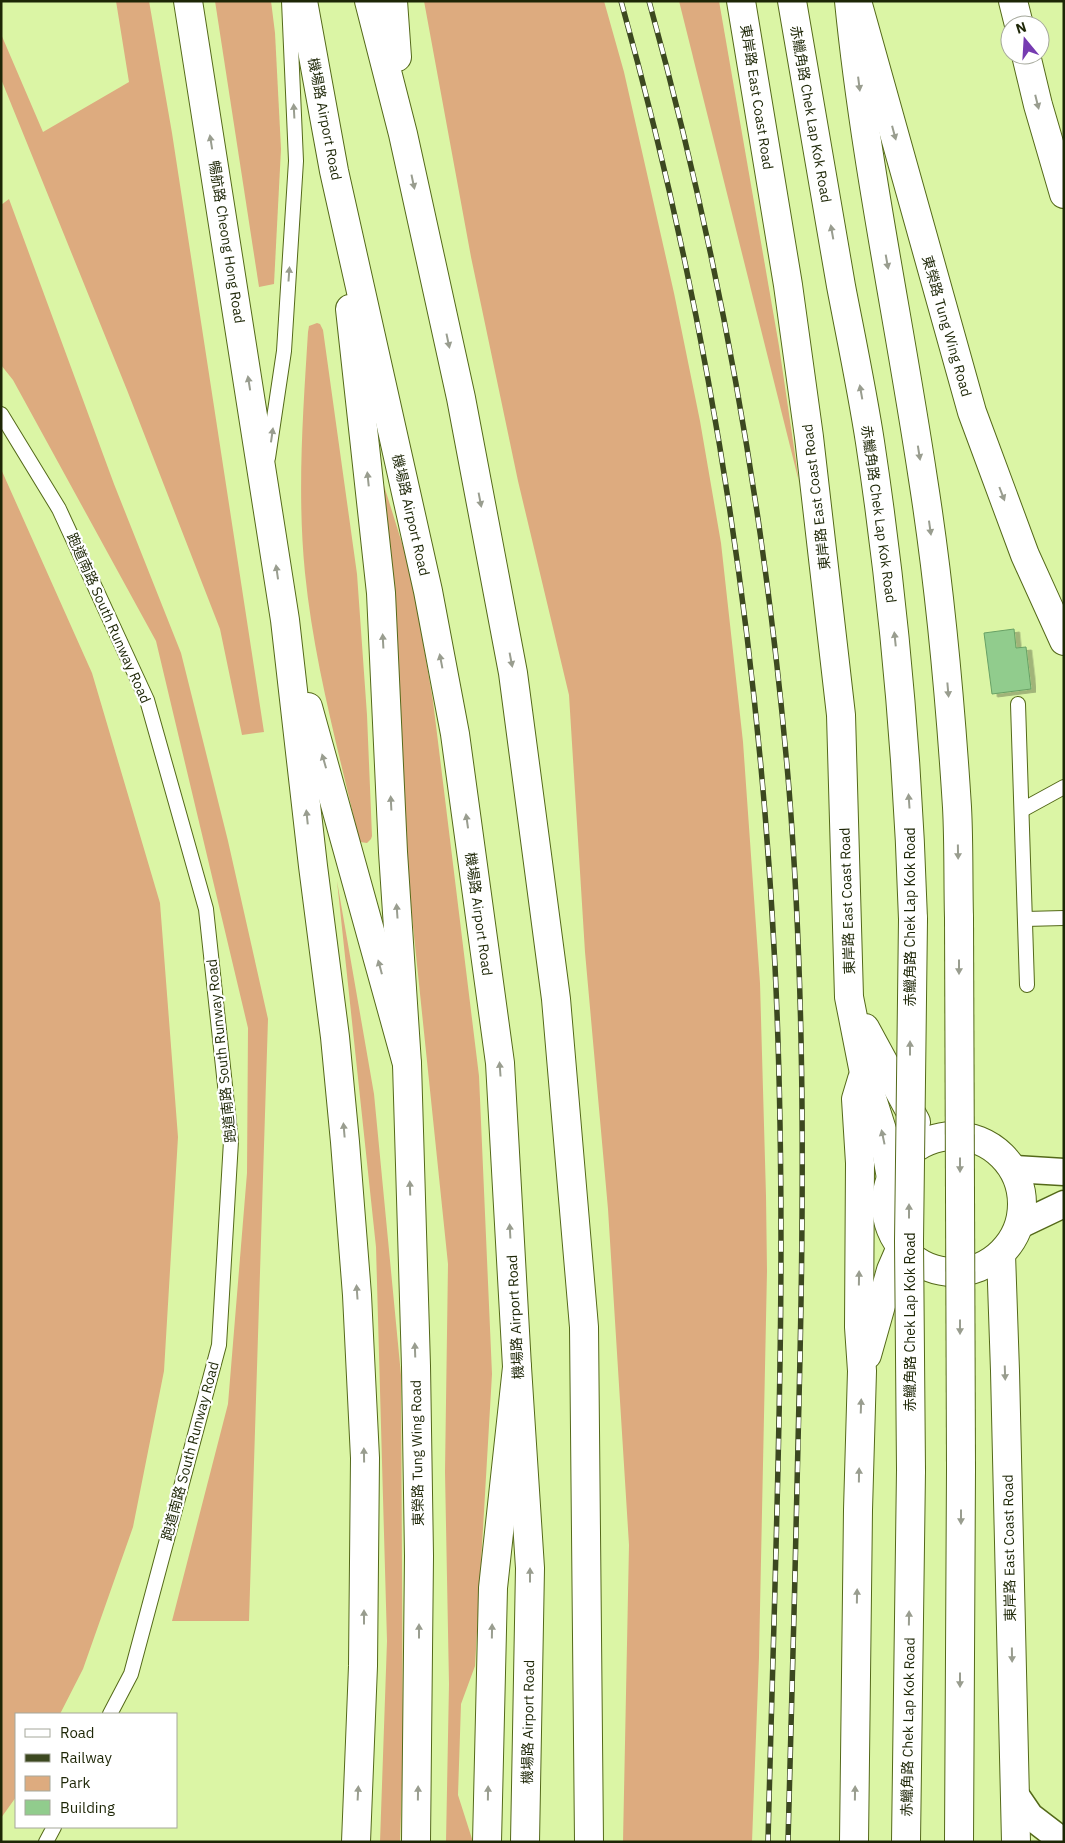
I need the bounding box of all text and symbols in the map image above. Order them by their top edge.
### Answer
north arrow [1000,15,1050,65]
text: N [1013,18,1029,38]
street label: 東岸路 East Coast Road [737,23,777,171]
street label: 赤鱲角路 Chek Lap Kok Road [787,24,835,204]
street label: 機場路 Airport Road [304,56,346,182]
one-way arrow [855,77,863,93]
one-way arrow [1033,95,1041,110]
one-way arrow [290,103,298,119]
one-way arrow [890,125,898,140]
one-way arrow [206,134,214,150]
street label: 暢航路 Cheong Hong Road [205,159,249,325]
one-way arrow [409,174,417,190]
one-way arrow [827,224,835,240]
street label: 東榮路 Tung Wing Road [918,253,976,399]
one-way arrow [884,255,892,271]
one-way arrow [286,265,294,281]
one-way arrow [444,333,452,348]
one-way arrow [245,375,253,391]
one-way arrow [856,384,864,400]
street label: 東岸路 East Coast Road [798,423,834,571]
street label: 赤鱲角路 Chek Lap Kok Road [858,424,900,604]
one-way arrow [268,427,276,443]
one-way arrow [916,445,924,461]
street label: 機場路 Airport Road [388,452,434,578]
one-way arrow [364,471,372,487]
one-way arrow [998,487,1006,502]
one-way arrow [477,492,485,508]
one-way arrow [926,521,934,537]
street label: 跑道南路 South Runway Road [63,530,155,706]
one-way arrow [273,564,281,580]
one-way arrow [891,630,899,646]
one-way arrow [379,632,387,648]
one-way arrow [436,652,444,668]
one-way arrow [507,652,515,667]
one-way arrow [944,682,952,698]
one-way arrow [319,753,327,768]
one-way arrow [904,792,912,808]
one-way arrow [387,795,395,811]
one-way arrow [303,809,311,825]
one-way arrow [462,813,470,829]
street label: 東岸路 East Coast Road [835,827,859,975]
street label: 赤鱲角路 Chek Lap Kok Road [901,827,919,1007]
one-way arrow [954,844,962,860]
street label: 機場路 Airport Road [461,851,497,977]
one-way arrow [393,903,401,919]
street label: 跑道南路 South Runway Road [202,958,240,1144]
one-way arrow [376,959,384,974]
one-way arrow [955,959,963,975]
one-way arrow [906,1040,914,1056]
one-way arrow [496,1060,504,1076]
one-way arrow [340,1122,348,1138]
one-way arrow [879,1129,887,1144]
one-way arrow [956,1157,964,1173]
one-way arrow [406,1179,414,1195]
one-way arrow [905,1203,913,1219]
one-way arrow [505,1223,513,1239]
street label: 赤鱲角路 Chek Lap Kok Road [901,1232,919,1412]
street label: 機場路 Airport Road [503,1254,527,1380]
one-way arrow [855,1270,863,1286]
one-way arrow [353,1284,361,1300]
one-way arrow [956,1319,964,1335]
one-way arrow [411,1342,419,1358]
street label: 跑道南路 South Runway Road [157,1359,223,1543]
one-way arrow [1002,1365,1010,1381]
street label: 東榮路 Tung Wing Road [407,1380,427,1526]
one-way arrow [857,1397,865,1413]
one-way arrow [360,1446,368,1462]
one-way arrow [855,1466,863,1482]
street label: 東岸路 East Coast Road [999,1474,1019,1622]
one-way arrow [957,1510,965,1526]
one-way arrow [526,1566,534,1582]
one-way arrow [853,1587,861,1603]
one-way arrow [360,1609,368,1625]
one-way arrow [905,1610,913,1626]
one-way arrow [415,1622,423,1638]
one-way arrow [488,1622,496,1638]
street label: 赤鱲角路 Chek Lap Kok Road [897,1637,919,1817]
one-way arrow [1008,1647,1016,1663]
street label: 機場路 Airport Road [518,1660,538,1784]
one-way arrow [956,1672,964,1688]
legend [15,1713,178,1828]
text: Road [60,1723,95,1742]
text: Railway [60,1748,113,1767]
text: Park [60,1773,90,1792]
one-way arrow [354,1785,362,1801]
one-way arrow [414,1785,422,1801]
one-way arrow [484,1785,492,1801]
one-way arrow [851,1785,859,1801]
text: Building [60,1798,115,1817]

